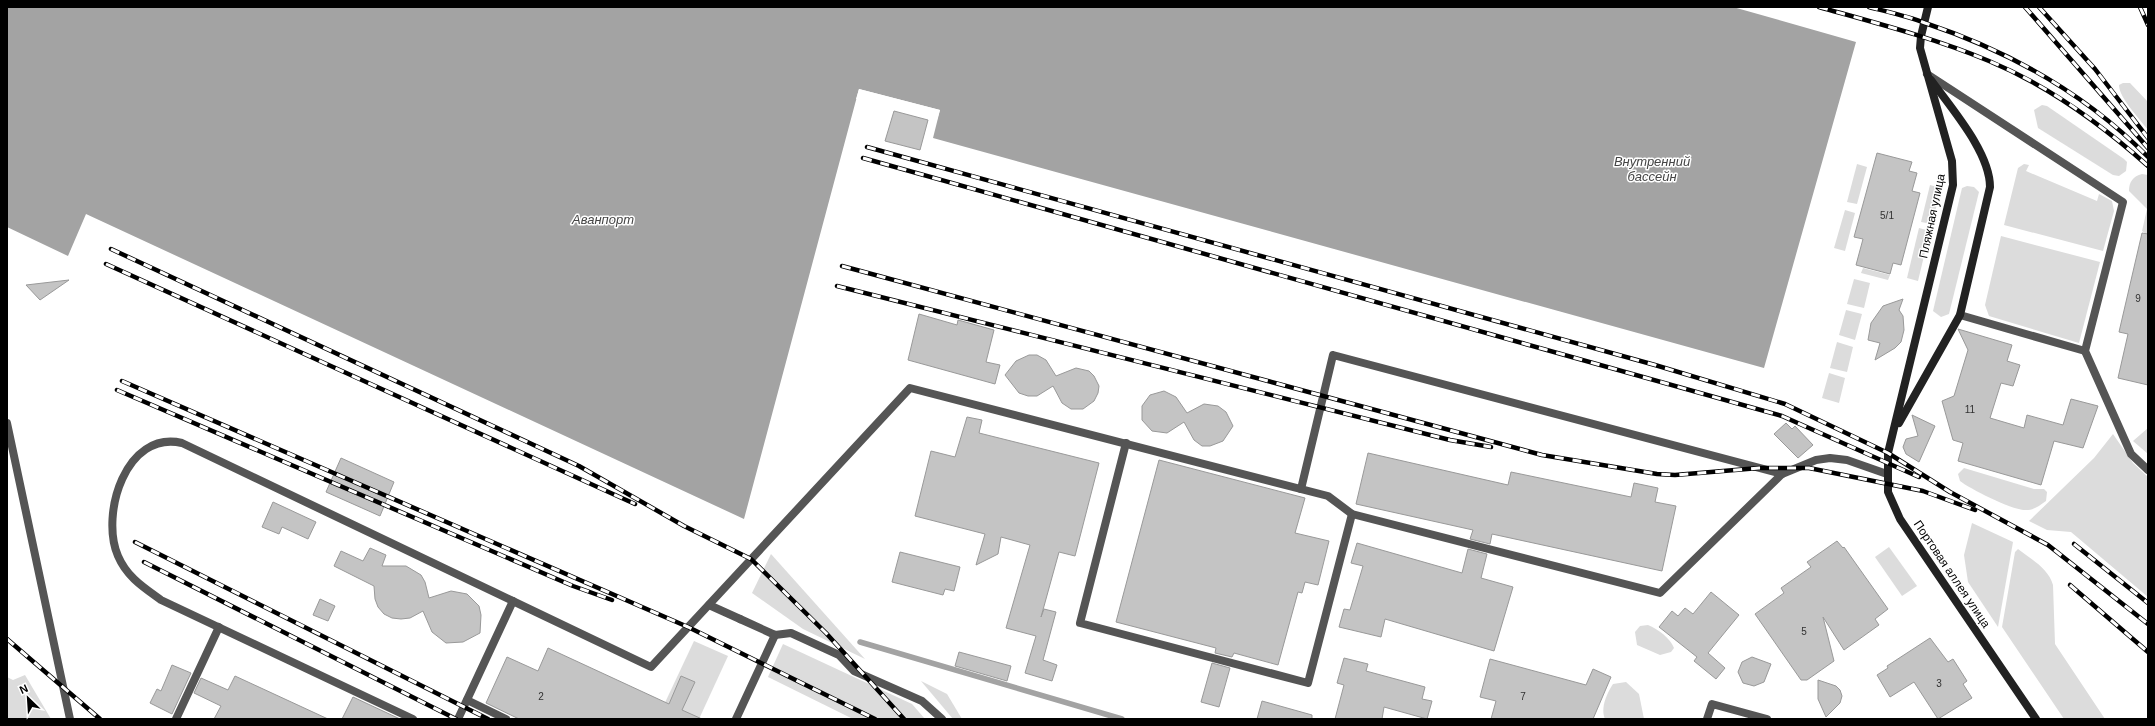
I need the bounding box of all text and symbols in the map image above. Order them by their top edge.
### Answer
water label: Внутренний бассейн [1614,154,1690,184]
street label: Пляжная улица [1916,172,1948,260]
house number: 5/1 [1880,210,1894,221]
water label: Аванпорт [571,212,634,227]
house number: 9 [2135,293,2141,304]
house number: 11 [1965,404,1976,415]
street label: Портовая аллея улица [1911,518,1993,631]
house number: 5 [1801,626,1807,637]
north arrow [8,678,48,718]
house number: 3 [1936,678,1942,689]
text: N [18,682,30,696]
house number: 2 [538,691,544,702]
house number: 7 [1520,691,1526,702]

